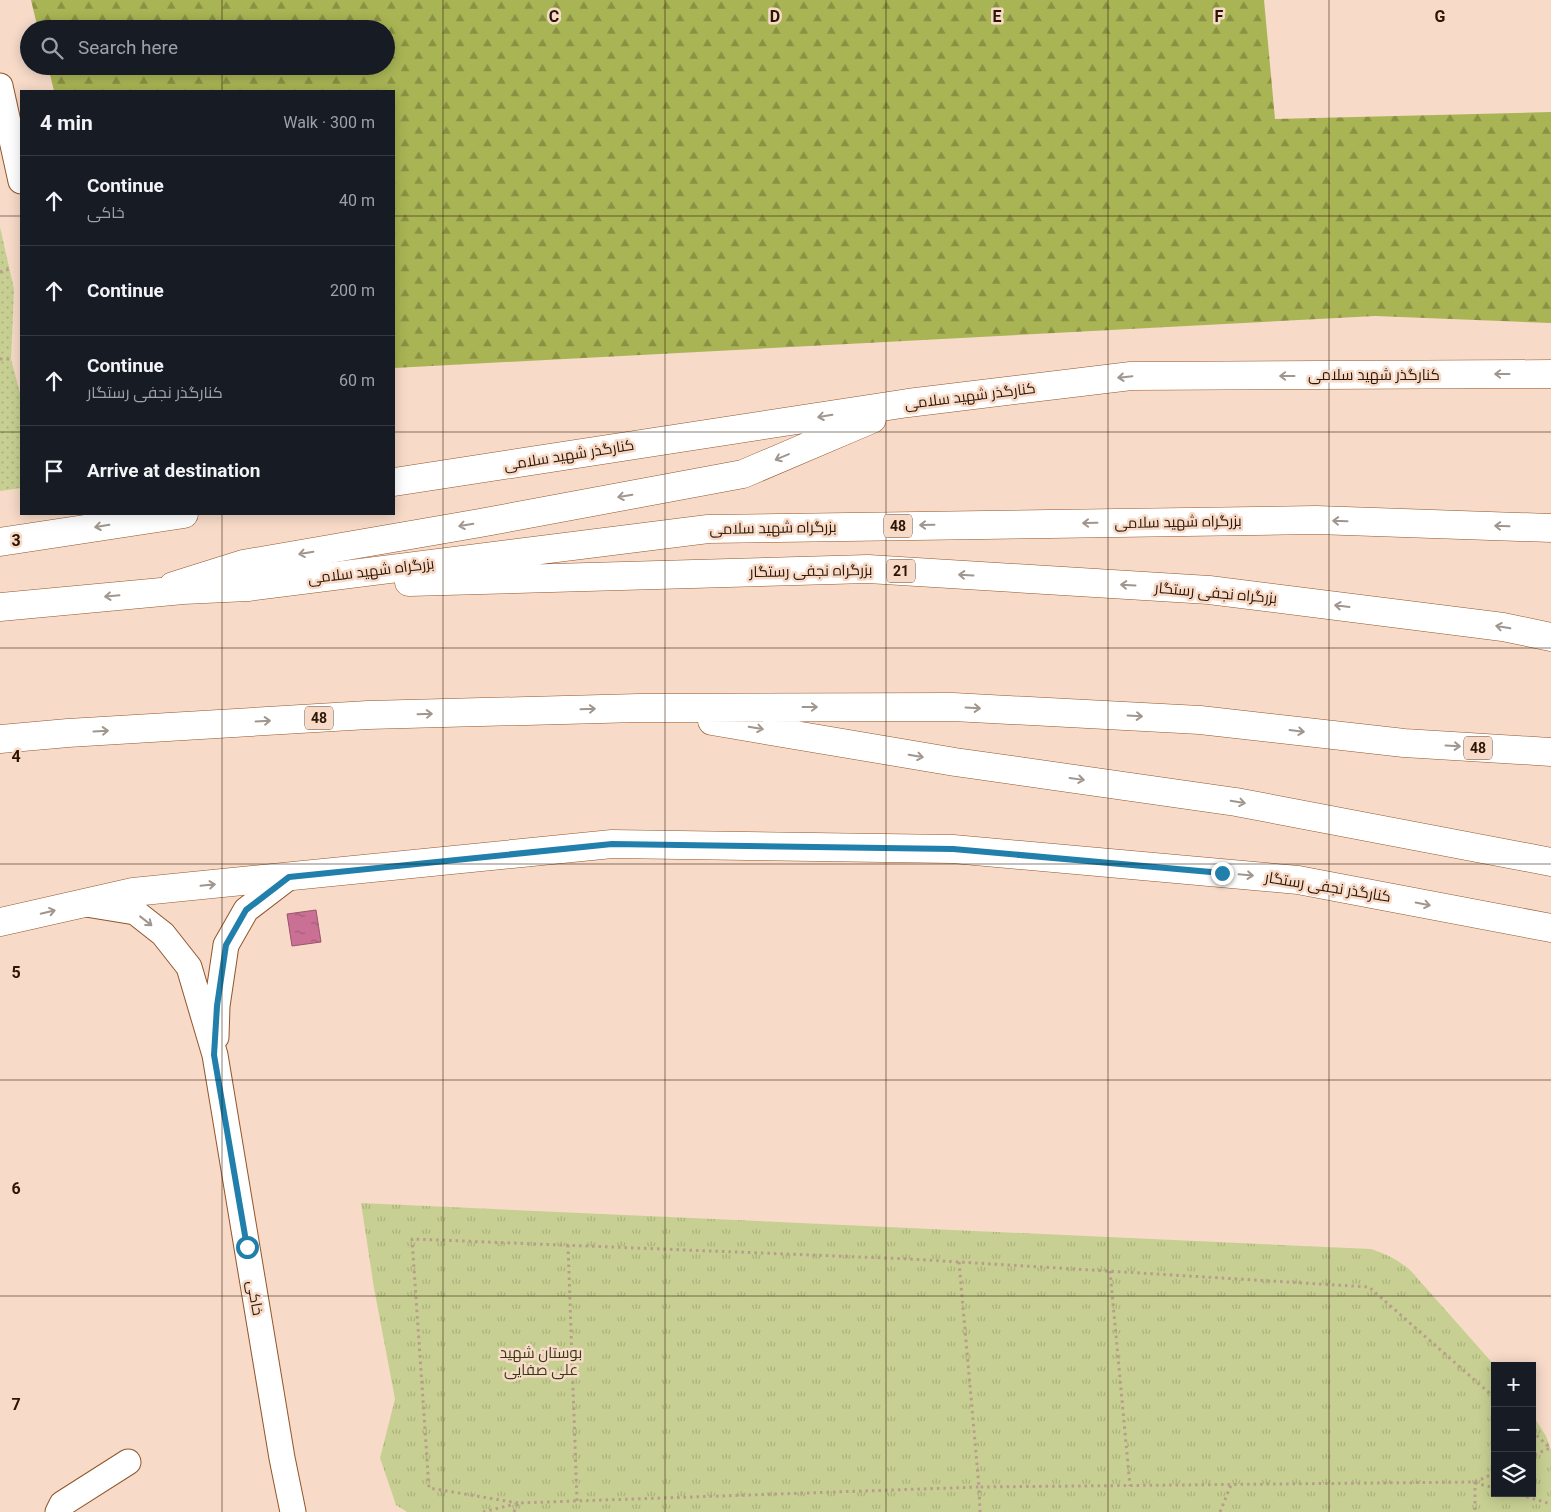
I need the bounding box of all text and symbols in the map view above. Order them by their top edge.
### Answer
text: C [549,7,559,26]
text: D [770,7,780,26]
text: E [993,7,1002,26]
text: F [1215,7,1224,26]
text: G [1435,7,1446,26]
search box [20,20,395,75]
icon: search [38,34,66,62]
text: Search here [78,36,178,59]
text: 4 min [40,111,93,135]
text: Walk · 300 m [283,113,375,132]
text: Continue [87,174,164,197]
icon: ahead [40,187,68,215]
text: 40 m [339,191,375,210]
text: خاکی [87,203,125,222]
icon: ahead [40,277,68,305]
text: Continue [87,279,164,302]
text: 200 m [330,281,375,300]
text: Continue [87,354,164,377]
street label: کنارگذر شهید سلامی [1308,366,1440,385]
icon: ahead [40,367,68,395]
one-way arrow [1495,369,1511,379]
text: 60 m [339,371,375,390]
one-way arrow [1280,371,1296,380]
one-way arrow [1117,372,1133,382]
street label: کنارگذر شهید سلامی [903,379,1037,414]
text: کنارگذر نجفی رستگار [87,383,223,402]
one-way arrow [817,411,833,421]
street label: کنارگذر شهید سلامی [503,436,636,475]
one-way arrow [775,453,790,462]
icon: arrive [40,457,68,485]
text: Arrive at destination [87,459,260,482]
one-way arrow [618,491,634,501]
street label: بزرگراه شهید سلامی [1114,512,1242,533]
road number: 48 [884,514,912,538]
one-way arrow [1332,516,1348,526]
street label: بزرگراه شهید سلامی [709,518,837,539]
one-way arrow [1082,518,1098,528]
one-way arrow [920,520,936,530]
one-way arrow [458,521,474,531]
one-way arrow [1495,521,1511,531]
one-way arrow [94,522,110,532]
text: 3 [11,531,21,550]
one-way arrow [298,549,314,559]
street label: بزرگراه شهید سلامی [307,554,435,589]
road number: 21 [887,560,915,582]
street label: بزرگراه نجفی رستگار [748,561,873,582]
one-way arrow [958,571,974,580]
street label: بزرگراه نجفی رستگار [1153,579,1278,608]
one-way arrow [1120,580,1136,589]
one-way arrow [105,591,121,601]
one-way arrow [1334,601,1350,611]
one-way arrow [1496,621,1512,631]
one-way arrow [802,702,818,712]
one-way arrow [964,703,980,713]
one-way arrow [580,705,596,714]
road number: 48 [305,706,333,730]
one-way arrow [417,709,433,718]
one-way arrow [1127,712,1143,721]
one-way arrow [255,717,271,726]
one-way arrow [748,724,764,734]
one-way arrow [93,726,109,735]
one-way arrow [1288,726,1304,736]
road number: 48 [1464,736,1492,760]
one-way arrow [1445,742,1461,751]
text: 4 [11,747,21,766]
one-way arrow [908,751,924,761]
one-way arrow [1069,775,1085,785]
one-way arrow [1229,798,1245,808]
route end [1211,862,1234,885]
street label: کنارگذر نجفی رستگار [1263,868,1392,907]
one-way arrow [1238,870,1254,880]
one-way arrow [199,880,215,890]
one-way arrow [1415,899,1431,909]
one-way arrow [39,906,55,916]
one-way arrow [139,915,152,926]
text: 5 [11,963,21,982]
text: 6 [11,1179,21,1198]
route start [236,1236,259,1259]
street label: خاکی [242,1279,267,1317]
park label: بوستان شهید علی صفایی [500,1344,582,1380]
map controls [1491,1362,1536,1497]
button: + [1491,1362,1536,1407]
text: 7 [11,1395,21,1414]
button: − [1491,1407,1536,1452]
button: layers [1491,1452,1536,1497]

